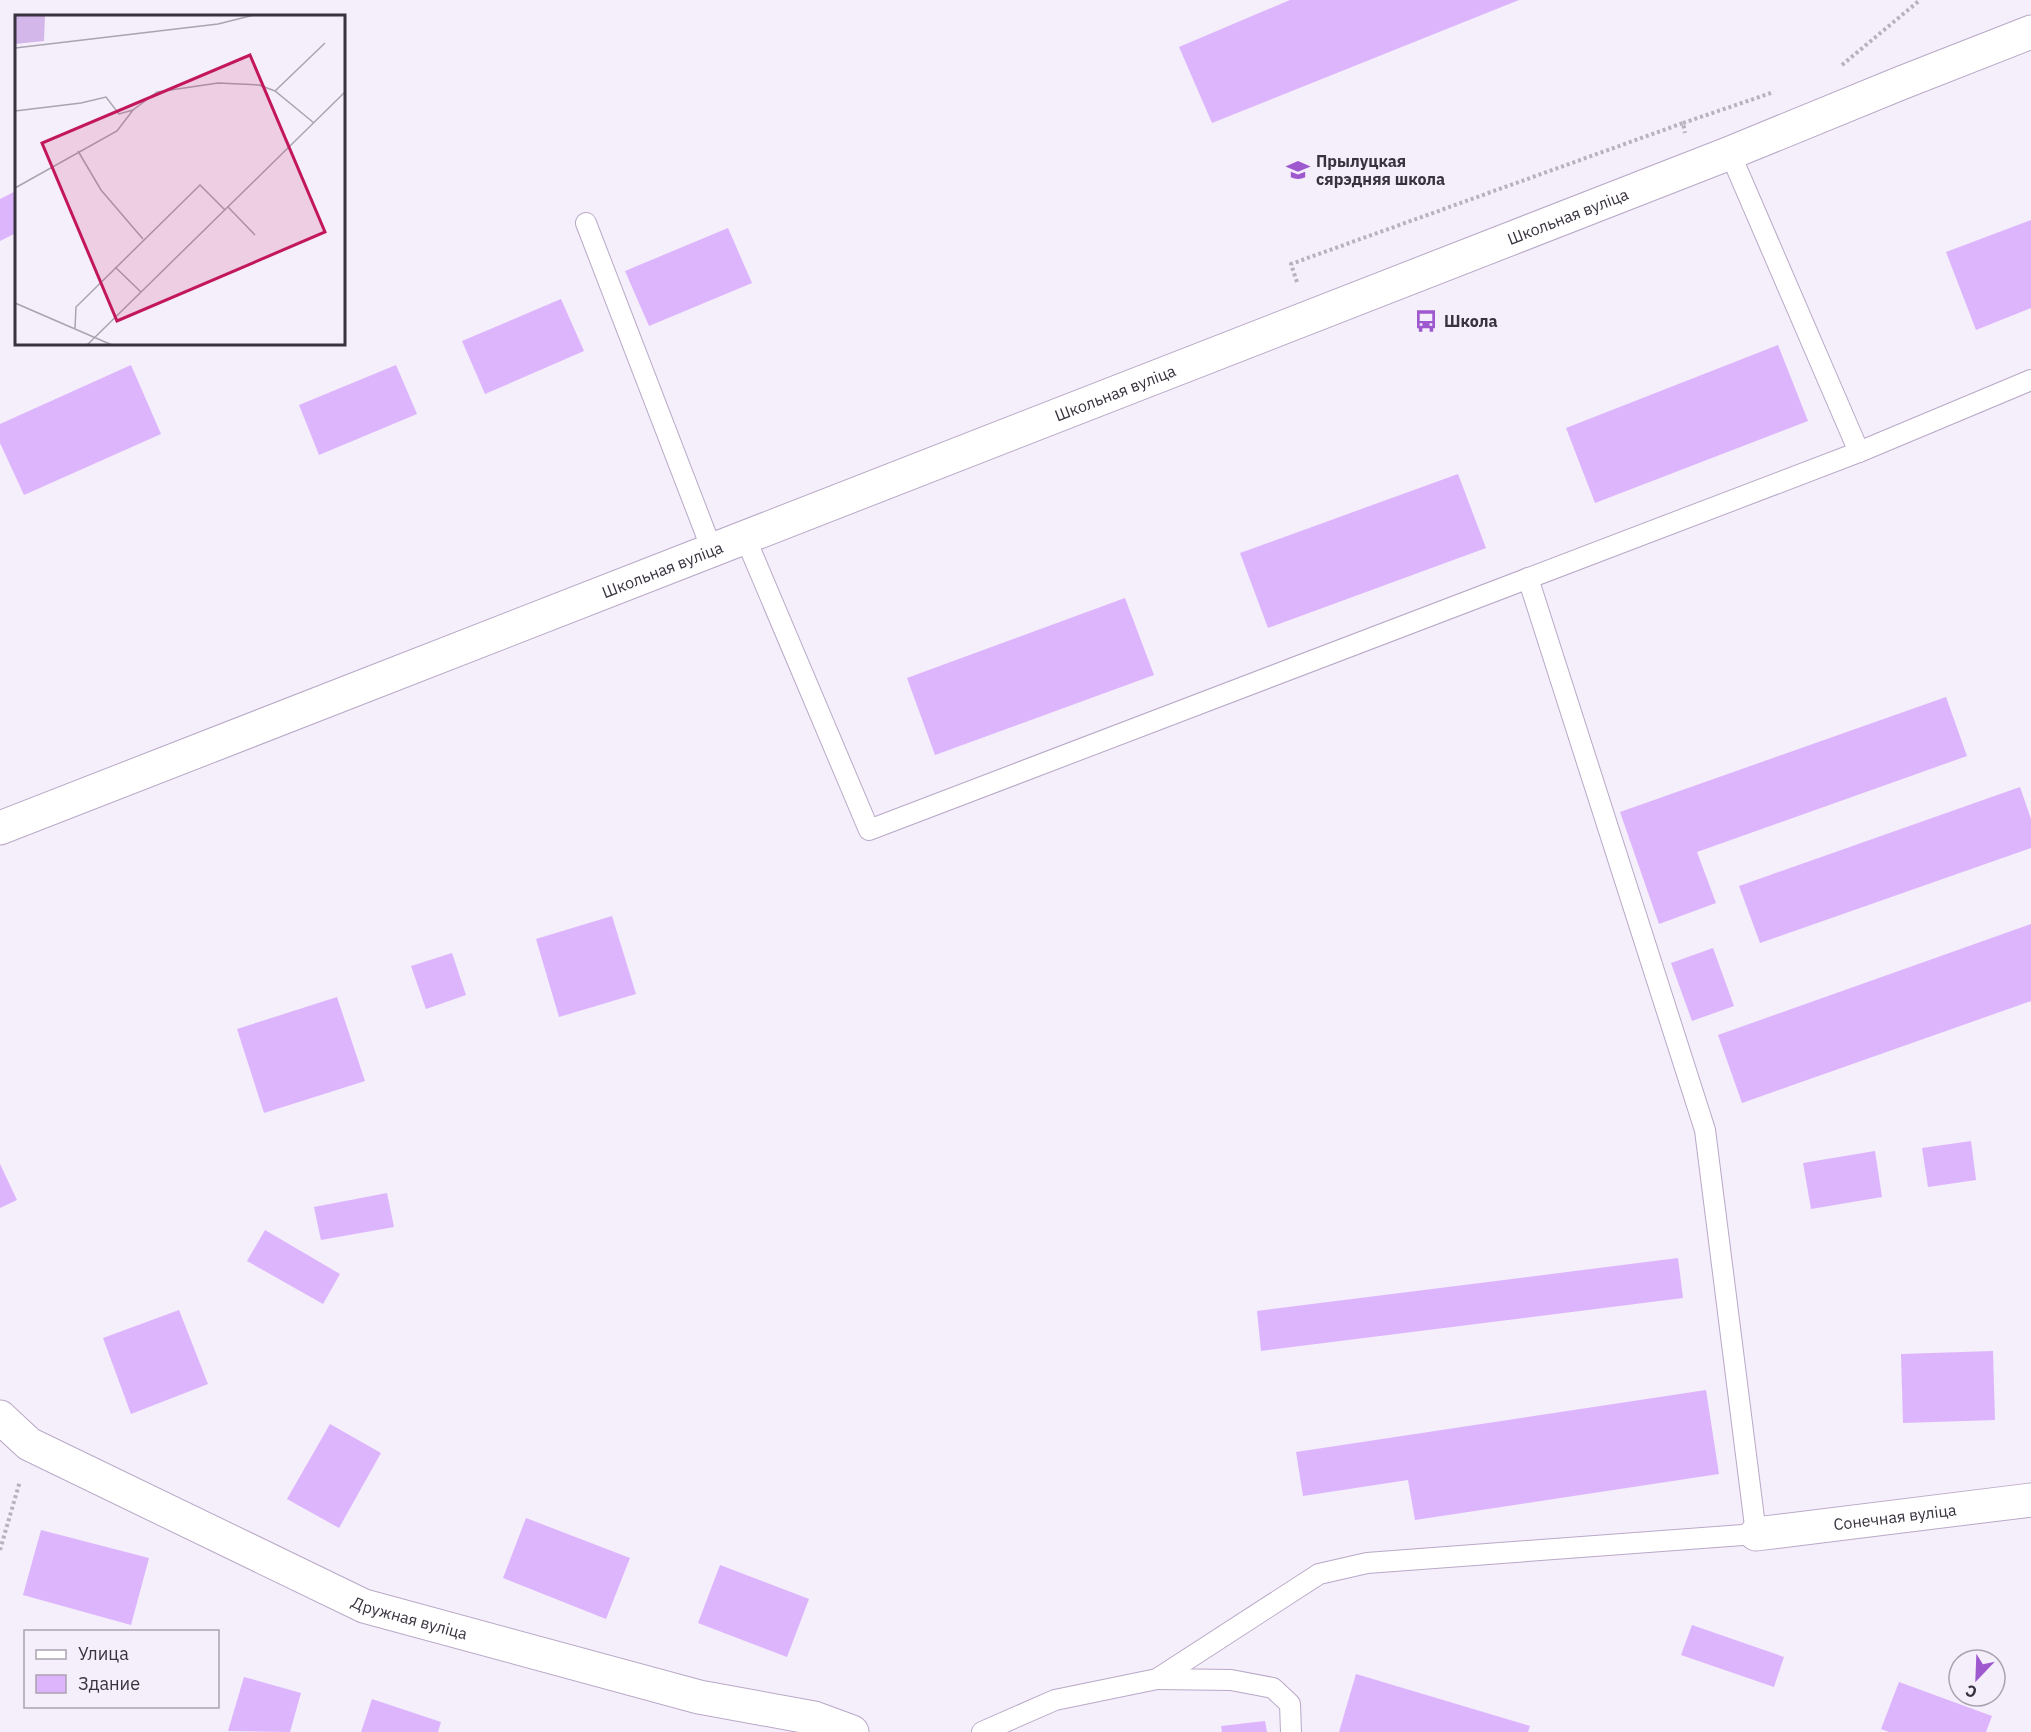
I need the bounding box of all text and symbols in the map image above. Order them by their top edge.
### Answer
inset map [15,15,345,345]
place label: Прылуцкая сярэдняя школа [1316,151,1445,189]
school or university icon: Прылуцкая сярэдняя школа [1285,157,1311,183]
street label: Школьная вуліца [1505,183,1632,249]
bus stop icon: Школа [1413,308,1439,334]
place label: Школа [1444,311,1498,331]
street label: Школьная вуліца [1052,360,1179,426]
street label: Школьная вуліца [599,537,726,602]
street label: Сонечная вуліца [1832,1499,1958,1534]
street label: Дружная вуліца [349,1592,470,1644]
legend [24,1630,219,1708]
text: Улица [78,1642,129,1665]
north arrow [1947,1648,2007,1708]
text: Здание [78,1672,140,1695]
text: С [1962,1681,1980,1703]

